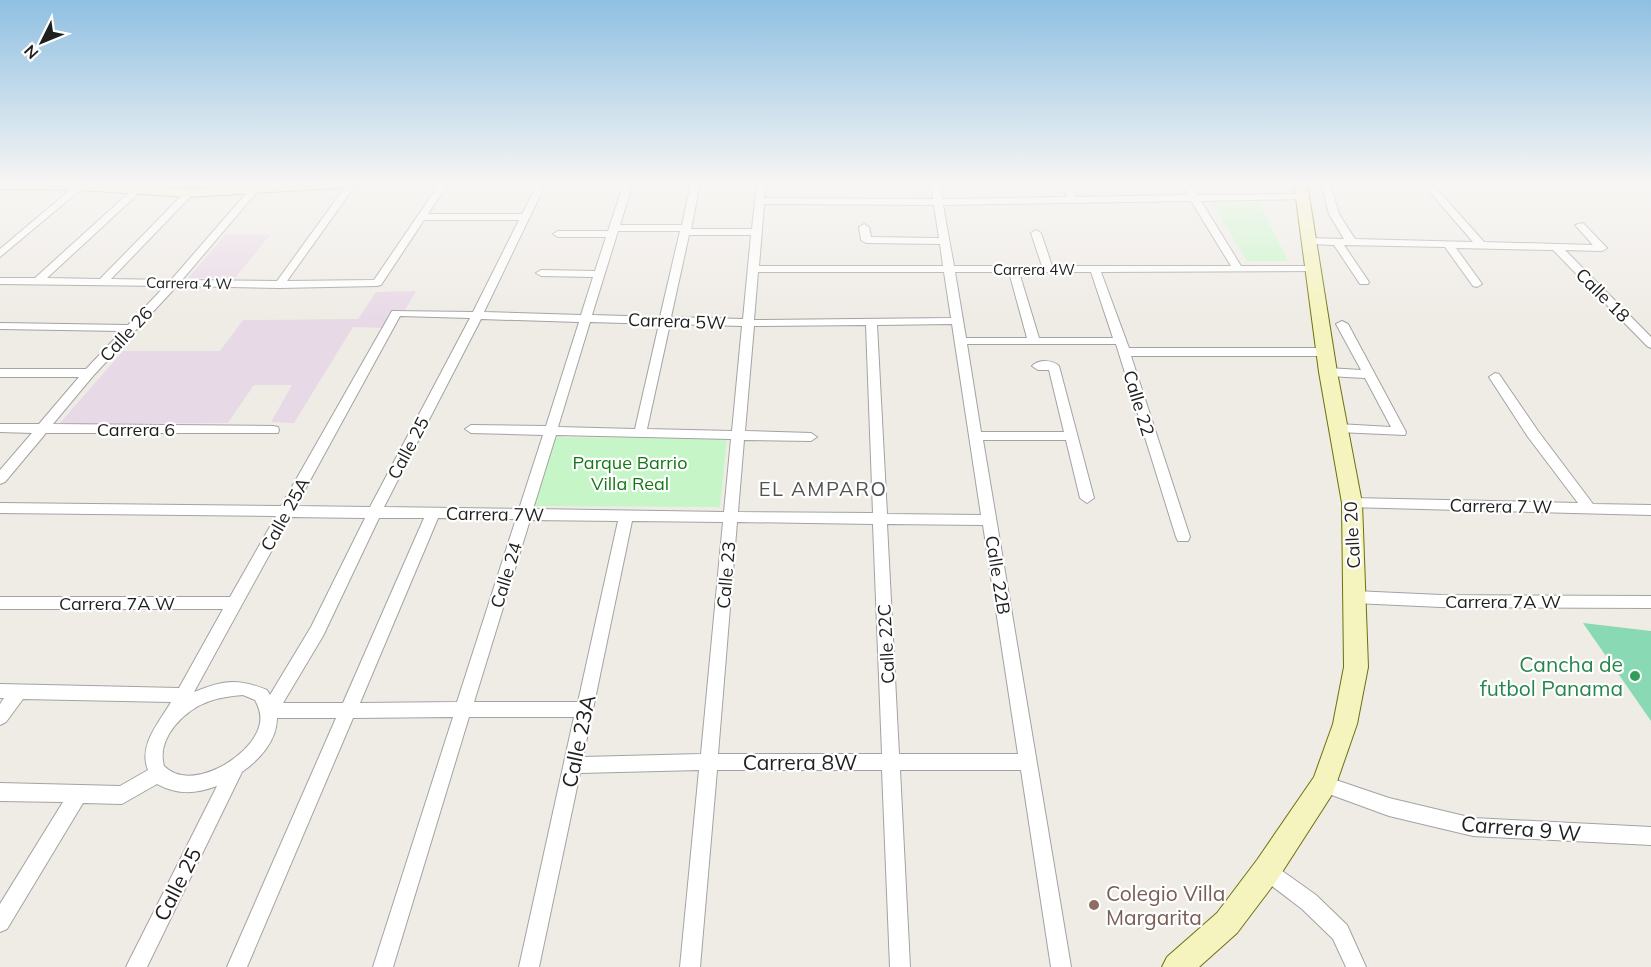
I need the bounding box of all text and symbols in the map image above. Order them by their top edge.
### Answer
north arrow [12,12,72,72]
text: N [20,41,42,63]
street label: Carrera 4W [993,260,1075,279]
street label: Calle 18 [1571,263,1635,327]
street label: Carrera 4 W [146,273,232,293]
street label: Calle 26 [95,301,157,367]
street label: Carrera 5W [627,308,727,334]
street label: Calle 22 [1118,367,1160,439]
street label: Calle 25 [382,413,434,483]
street label: Carrera 6 [97,418,175,441]
park label: Parque Barrio Villa Real [573,451,687,495]
street label: Calle 25A [255,473,315,555]
district label: EL AMPARO [759,476,887,501]
street label: Carrera 7 W [1449,494,1553,518]
street label: Calle 20 [1339,501,1365,569]
street label: Carrera 7W [446,502,544,526]
street label: Calle 22B [980,534,1016,616]
street label: Calle 24 [485,539,527,611]
street label: Calle 23 [712,540,740,610]
street label: Carrera 7A W [1445,590,1561,613]
street label: Carrera 7A W [59,592,175,615]
street label: Calle 22C [872,604,900,684]
place label: Cancha de futbol Panama [1480,651,1623,701]
marker: Cancha de futbol Panama [1628,669,1642,683]
street label: Calle 23A [555,692,601,790]
street label: Carrera 8W [743,749,857,775]
street label: Carrera 9 W [1460,810,1582,846]
street label: Calle 25 [148,843,206,925]
place label: Colegio Villa Margarita [1106,880,1225,930]
marker: Colegio Villa Margarita [1087,898,1101,912]

